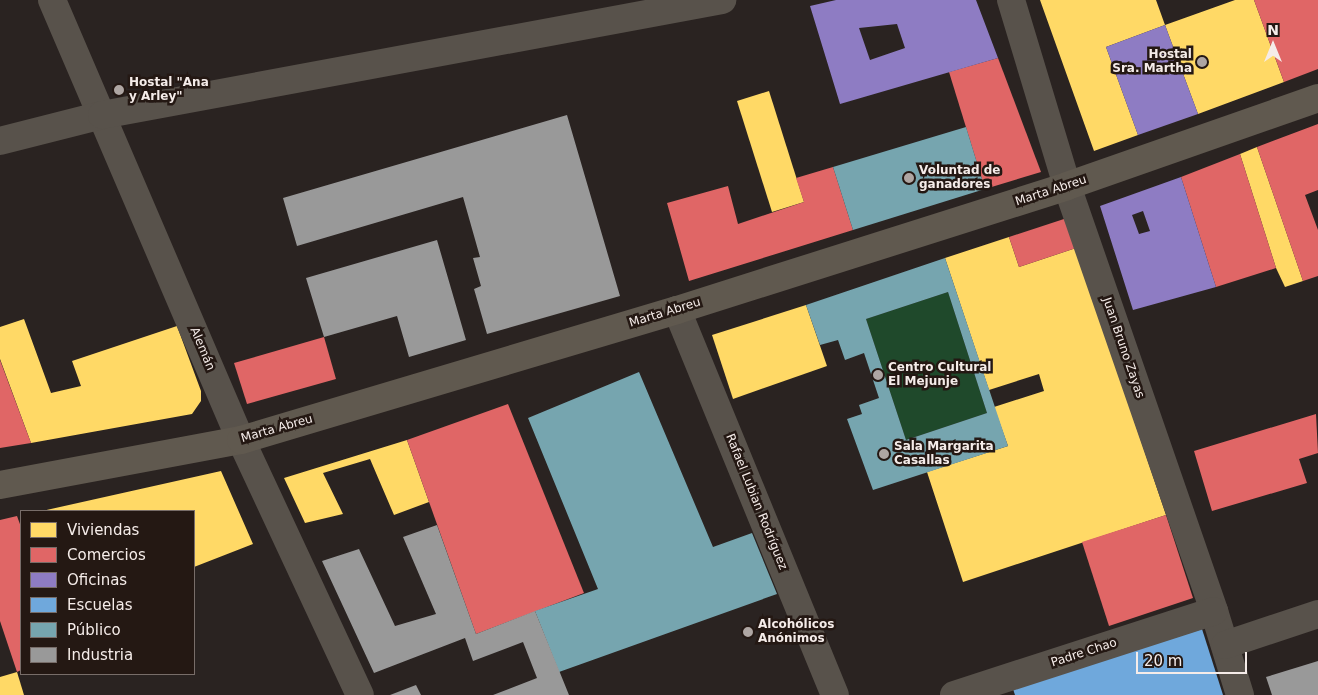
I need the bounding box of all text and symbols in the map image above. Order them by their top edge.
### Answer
north arrow [1248,20,1298,70]
text: N [1267,22,1279,38]
place label: Hostal Sra. Martha [1112,48,1192,76]
marker: Hostal Sra. Martha [1196,56,1208,68]
place label: Hostal "Ana y Arley" [129,76,209,104]
marker: Hostal "Ana y Arley" [113,84,125,96]
place label: Voluntad de ganadores [919,164,1000,192]
marker: Voluntad de ganadores [903,172,915,184]
street label: Marta Abreu [1014,173,1088,209]
street label: Marta Abreu [628,295,702,331]
street label: Juan Bruno Zayas [1099,296,1147,400]
street label: Alemán [186,325,218,373]
place label: Centro Cultural El Mejunje [888,361,991,389]
marker: Centro Cultural El Mejunje [872,369,884,381]
street label: Marta Abreu [239,412,315,446]
street label: Rafael Lubian Rodríguez [722,432,790,572]
place label: Sala Margarita Casallas [894,440,994,468]
marker: Sala Margarita Casallas [878,448,890,460]
legend [20,510,195,675]
text: Viviendas [67,521,139,539]
text: Comercios [67,546,146,564]
text: Oficinas [67,571,127,589]
text: Escuelas [67,596,132,614]
place label: Alcohólicos Anónimos [758,618,834,646]
text: Público [67,621,121,639]
marker: Alcohólicos Anónimos [742,626,754,638]
street label: Padre Chao [1049,636,1119,670]
scale bar [1138,642,1249,674]
text: Industria [67,646,133,664]
text: 20 m [1144,652,1182,670]

